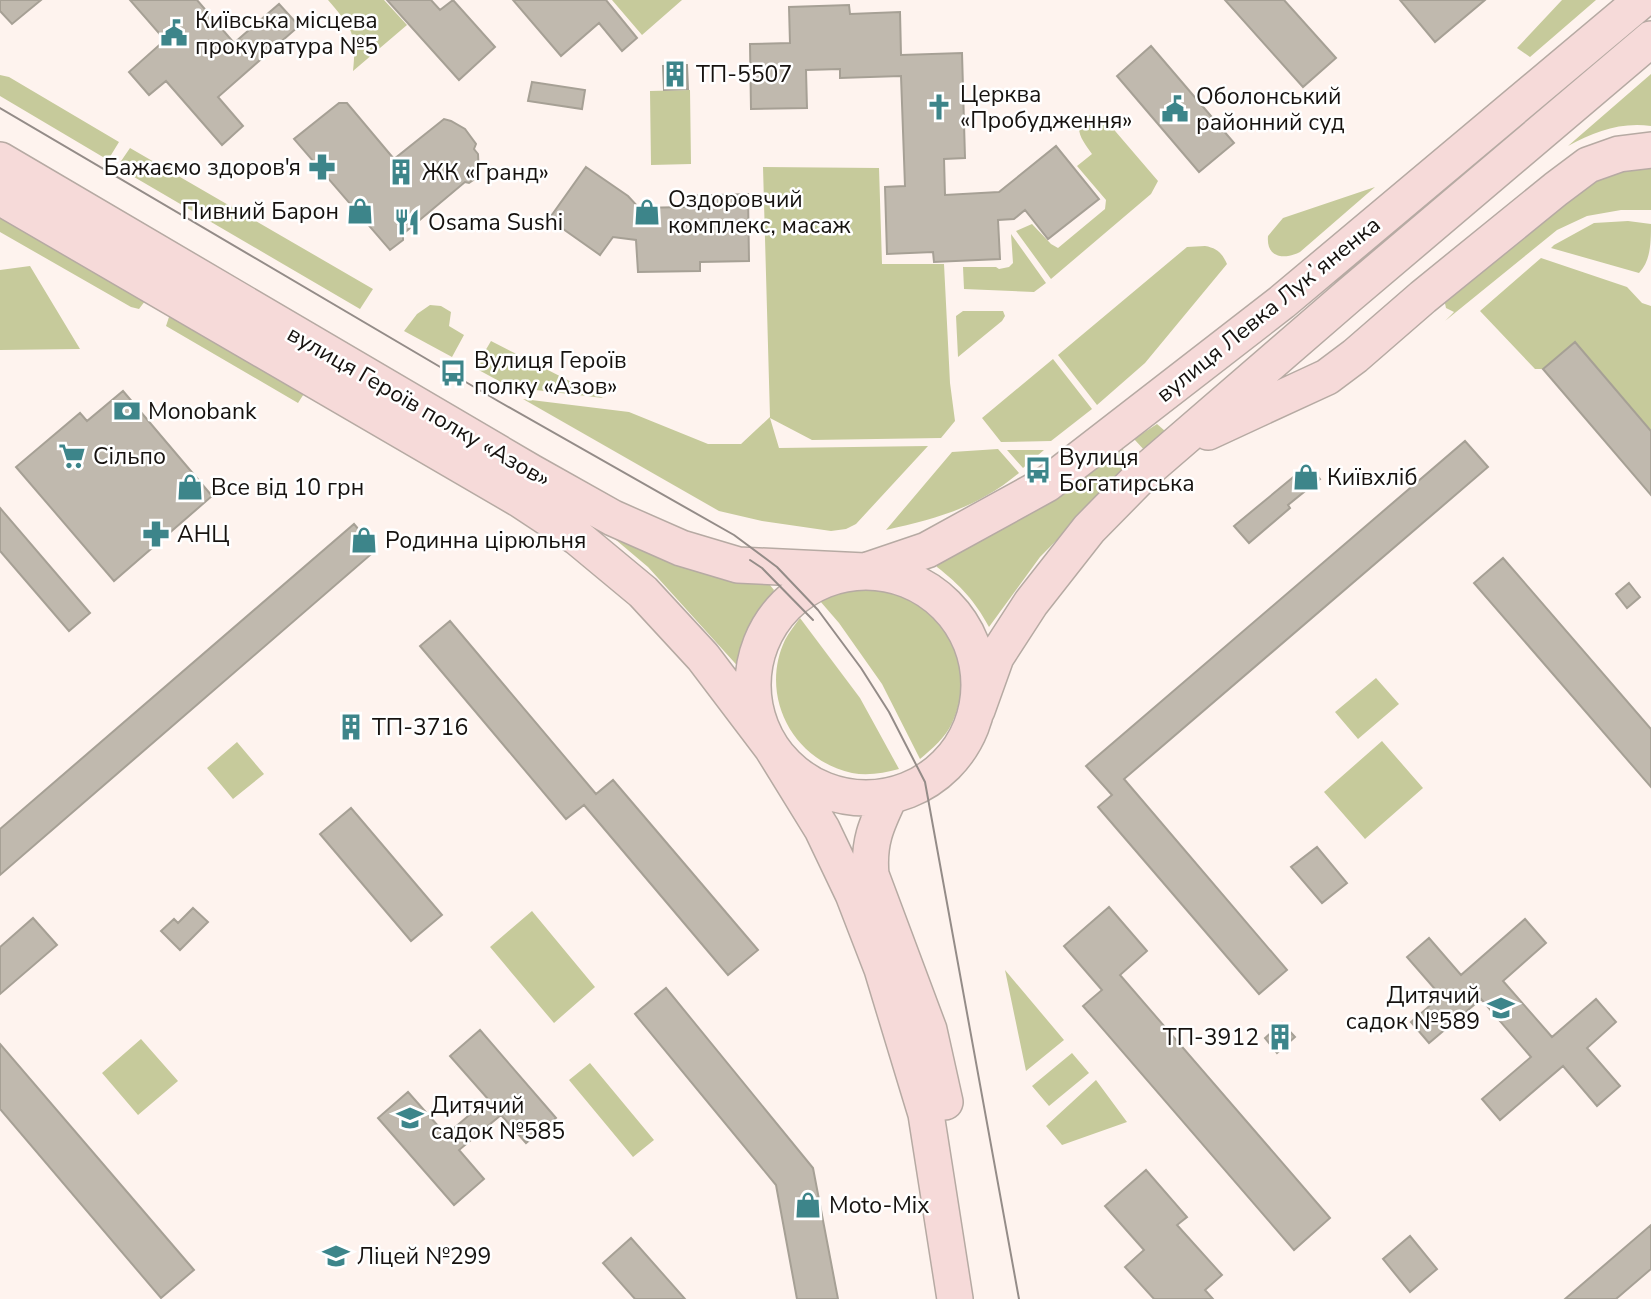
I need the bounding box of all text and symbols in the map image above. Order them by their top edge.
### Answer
place label: Київська місцева прокуратура №5 [195,5,378,62]
public building icon: Київська місцева прокуратура №5 [159,18,189,48]
building icon: ТП-5507 [660,59,690,89]
place label: ТП-5507 [696,59,792,90]
place label: Церква «Пробудження» [960,79,1133,136]
place label: Оболонський районний суд [1196,81,1345,138]
church icon: Церква «Пробудження» [924,92,954,122]
public building icon: Оболонський районний суд [1160,94,1190,124]
place label: Бажаємо здоров'я [104,152,301,183]
pharmacy icon: Бажаємо здоров'я [307,152,337,182]
building icon: ЖК «Гранд» [386,157,416,187]
place label: ЖК «Гранд» [422,157,549,188]
place label: Оздоровчий комплекс, масаж [668,184,852,241]
place label: Пивний Барон [182,196,339,227]
shop icon: Пивний Барон [345,196,375,226]
shop icon: Оздоровчий комплекс, масаж [632,197,662,227]
restaurant icon: Osama Sushi [392,207,422,237]
place label: Osama Sushi [428,207,563,238]
street label: вулиця Левка Лукʼяненка [1150,209,1387,410]
street label: вулиця Героїв полку «Азов» [282,318,556,495]
place label: Вулиця Героїв полку «Азов» [474,345,627,402]
bus stop icon: Вулиця Героїв полку «Азов» [438,358,468,388]
bank icon: Monobank [112,396,142,426]
place label: Monobank [148,396,257,427]
supermarket icon: Сільпо [57,441,87,471]
place label: Сільпо [93,441,166,472]
place label: Вулиця Богатирська [1059,442,1195,499]
bus stop icon: Вулиця Богатирська [1023,455,1053,485]
shop icon: Київхліб [1291,462,1321,492]
place label: Київхліб [1327,462,1417,493]
shop icon: Все від 10 грн [175,472,205,502]
place label: Все від 10 грн [211,472,364,503]
pharmacy icon: АНЦ [141,519,171,549]
place label: АНЦ [177,519,229,550]
shop icon: Родинна цірюльня [349,525,379,555]
place label: Родинна цірюльня [385,525,586,556]
building icon: ТП-3716 [336,712,366,742]
place label: ТП-3716 [372,712,468,743]
place label: Дитячий садок №589 [1346,980,1480,1037]
school or university icon: Дитячий садок №589 [1486,993,1516,1023]
place label: ТП-3912 [1163,1022,1259,1053]
building icon: ТП-3912 [1265,1022,1295,1052]
place label: Дитячий садок №585 [431,1090,565,1147]
school or university icon: Дитячий садок №585 [395,1103,425,1133]
shop icon: Moto-Mix [793,1190,823,1220]
place label: Moto-Mix [829,1190,929,1221]
school or university icon: Ліцей №299 [321,1241,351,1271]
place label: Ліцей №299 [357,1241,491,1272]

